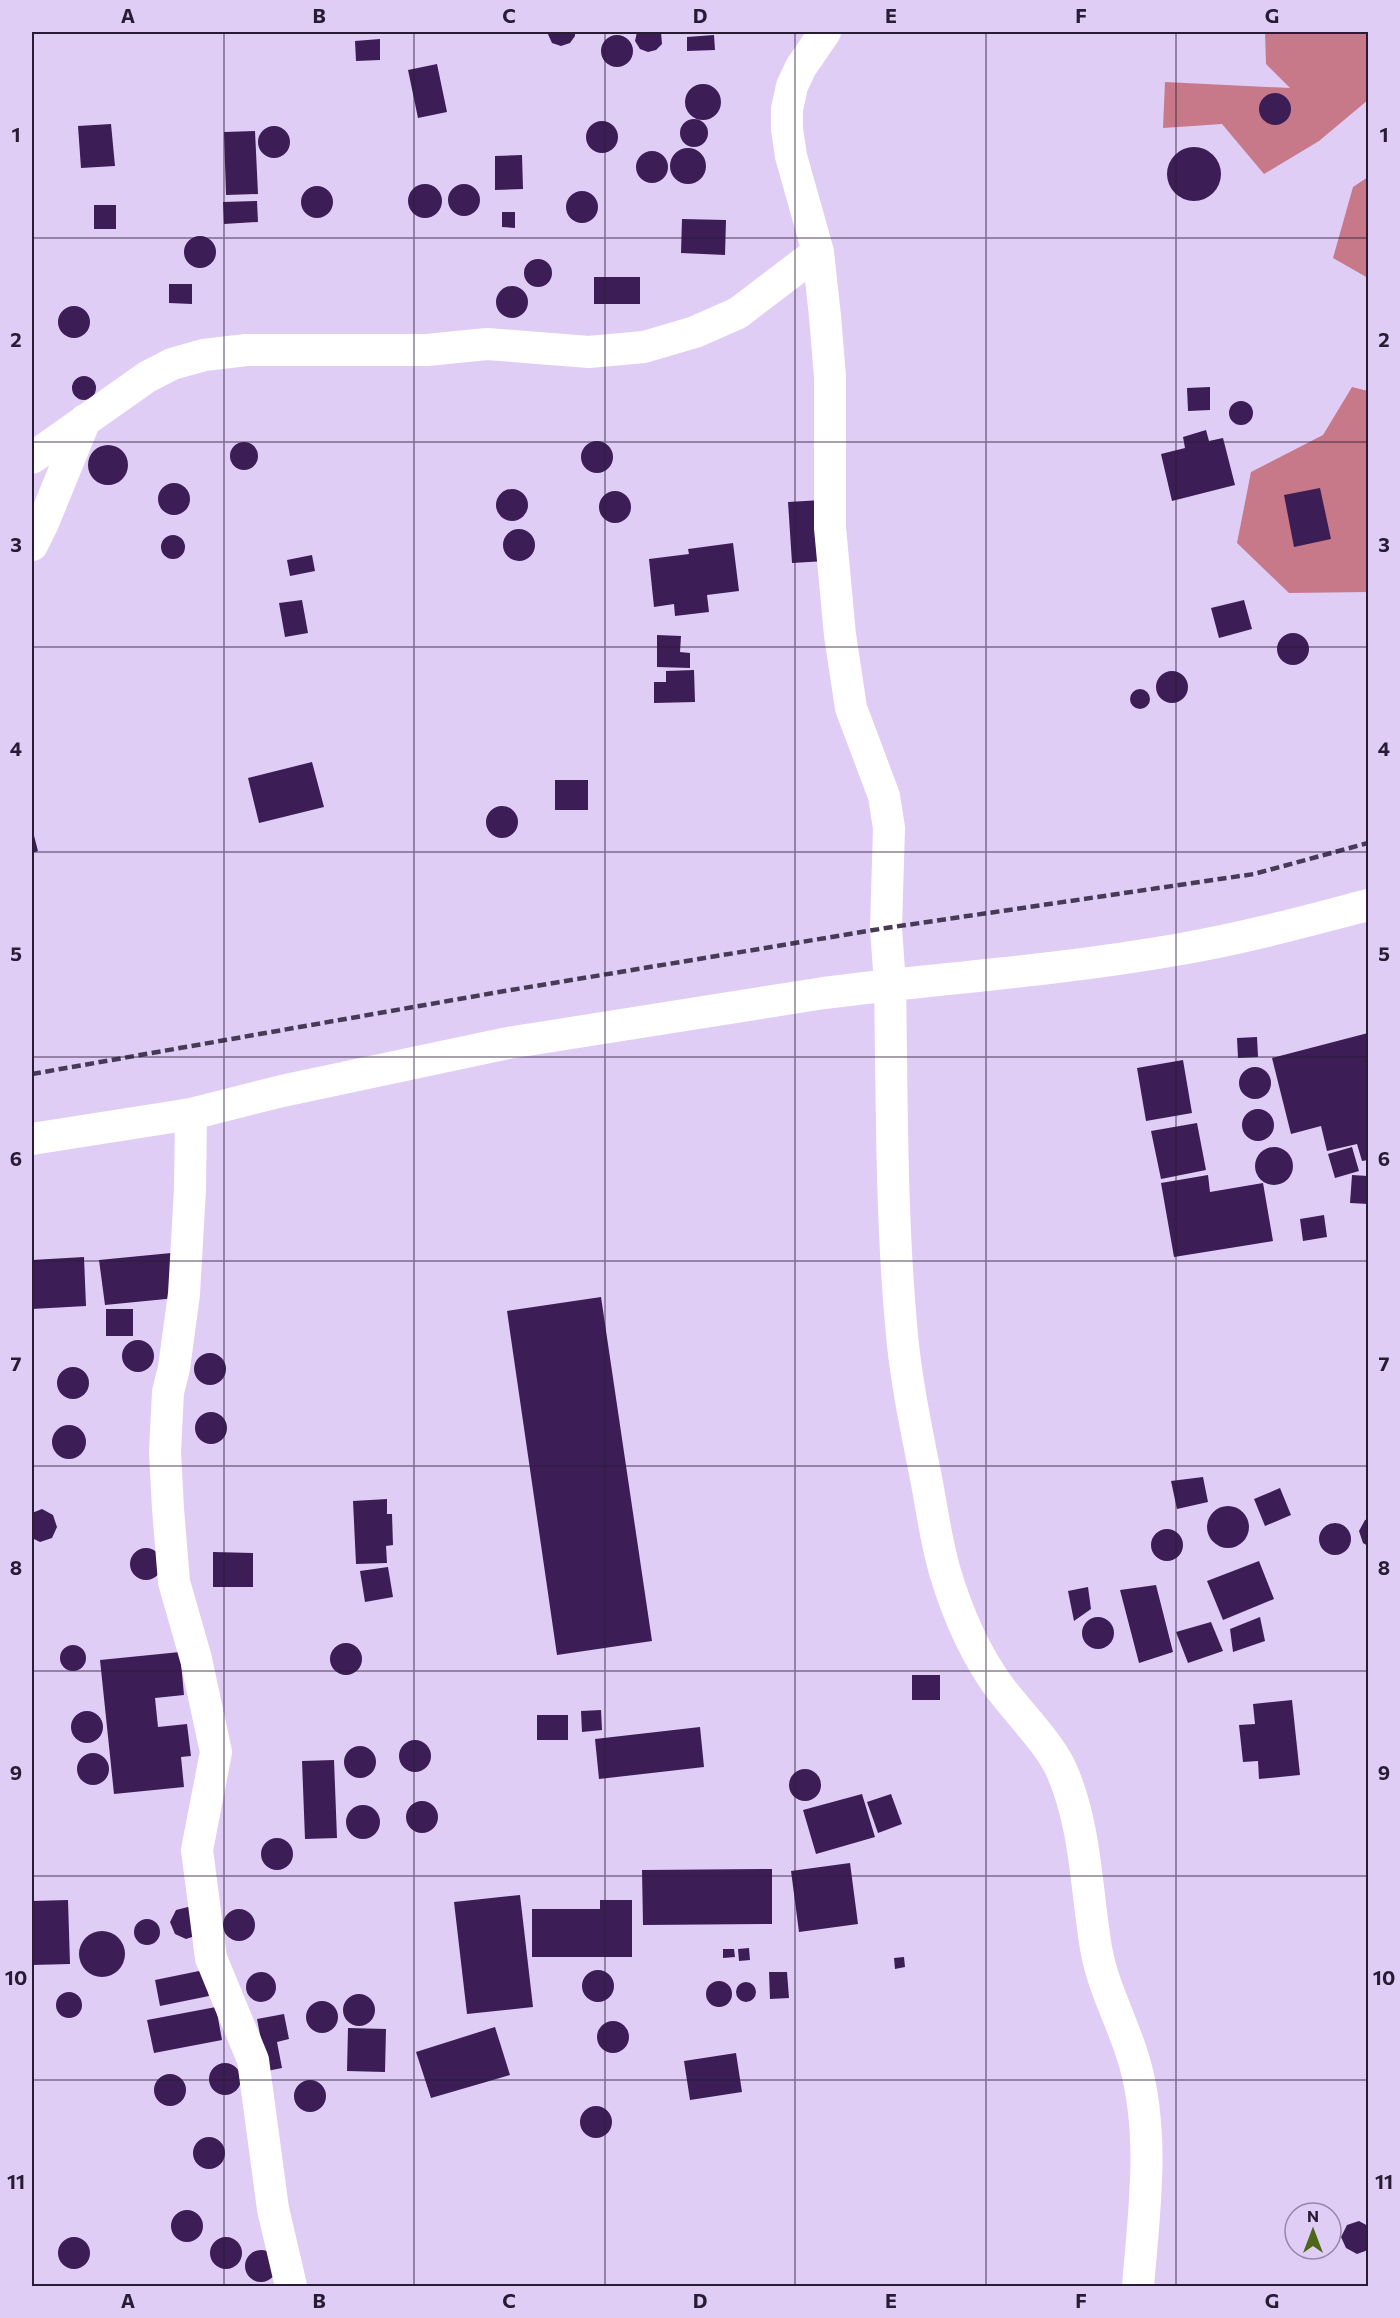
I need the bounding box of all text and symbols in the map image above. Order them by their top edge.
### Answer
text: A [121,3,135,27]
text: B [312,3,326,27]
text: C [502,3,516,27]
text: D [693,3,707,27]
text: E [885,3,897,27]
text: F [1075,3,1087,27]
text: G [1265,3,1279,27]
text: 1 [11,122,21,146]
text: 1 [1379,122,1389,146]
text: 2 [10,327,22,351]
text: 2 [1378,327,1390,351]
text: 3 [10,532,22,556]
text: 3 [1378,532,1390,556]
text: 4 [10,736,22,760]
text: 4 [1378,736,1390,760]
text: 5 [10,941,22,965]
text: 5 [1378,941,1390,965]
text: 6 [10,1146,22,1170]
text: 6 [1378,1146,1390,1170]
text: 7 [11,1351,22,1375]
text: 7 [1379,1351,1390,1375]
text: 8 [10,1555,22,1579]
text: 8 [1378,1555,1390,1579]
text: 9 [10,1760,22,1784]
text: 9 [1378,1760,1390,1784]
text: 10 [5,1965,27,1989]
text: 10 [1373,1965,1395,1989]
text: 11 [7,2169,25,2193]
text: 11 [1375,2169,1393,2193]
north arrow [1283,2201,1343,2261]
text: N [1307,2206,1319,2225]
text: A [121,2288,135,2312]
text: B [312,2288,326,2312]
text: C [502,2288,516,2312]
text: D [693,2288,707,2312]
text: E [885,2288,897,2312]
text: F [1075,2288,1087,2312]
text: G [1265,2288,1279,2312]

